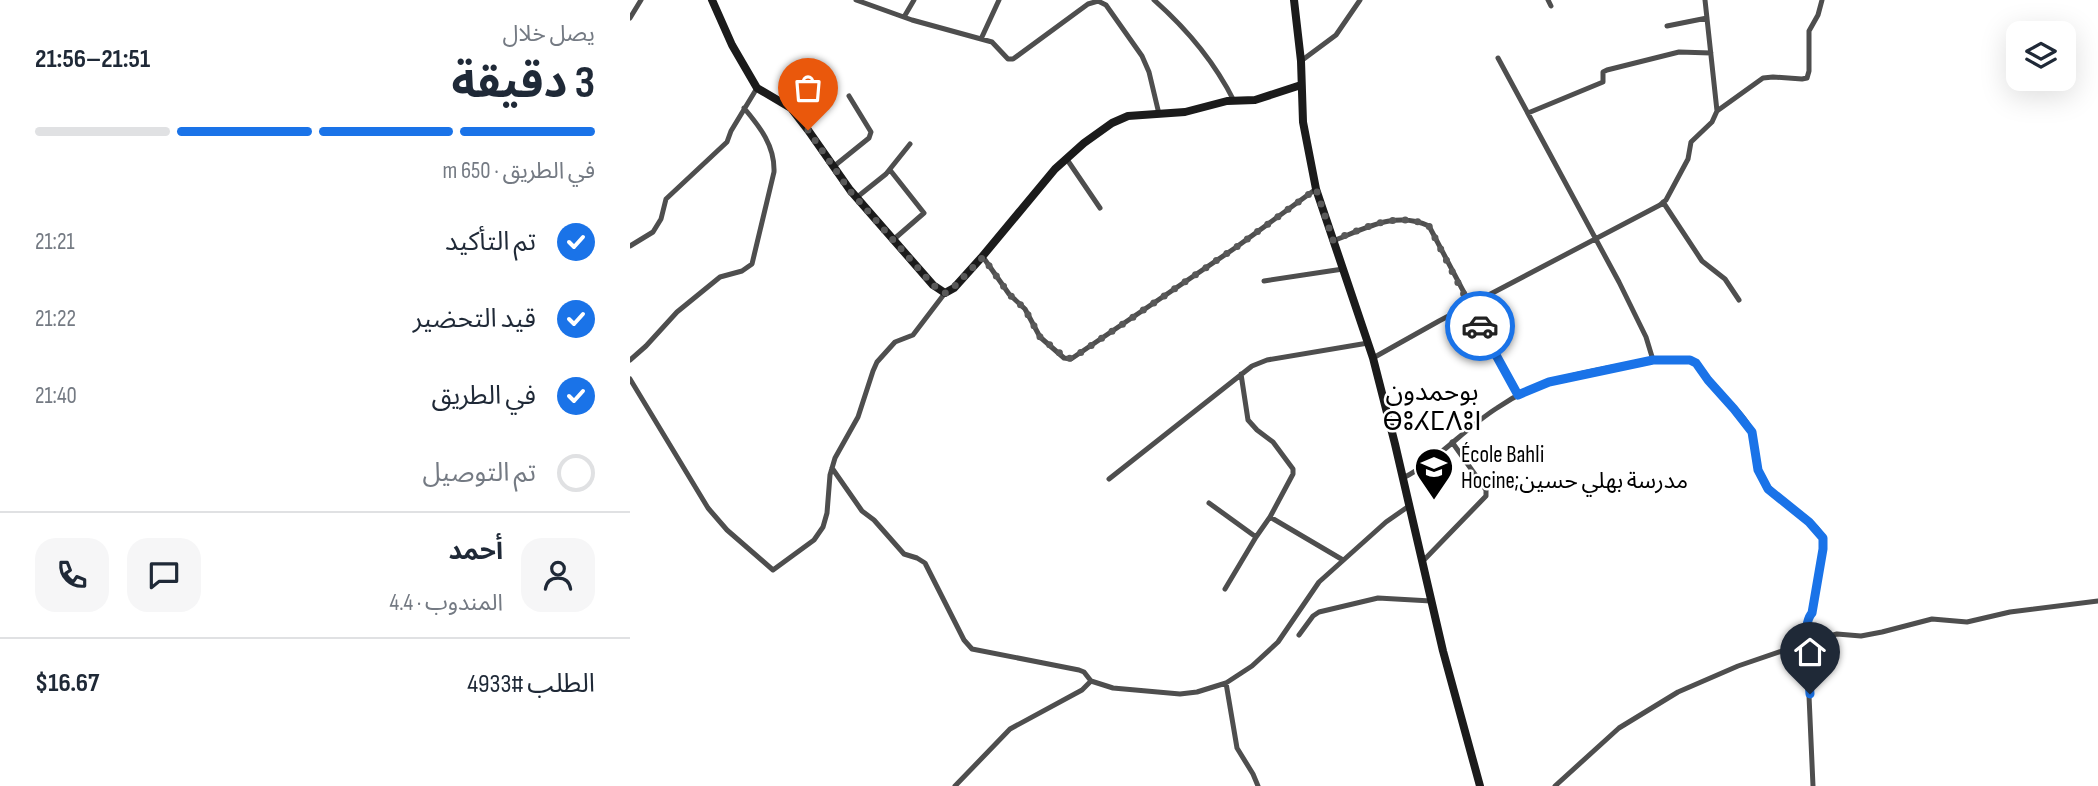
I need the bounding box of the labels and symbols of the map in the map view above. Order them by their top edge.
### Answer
pin [778,58,838,130]
courier [1445,291,1515,361]
district label: بوحمدون ⴱⵓⵃⵎⴷⵓⵏ [1382,377,1482,438]
place label: École Bahli Hocine;مدرسة بهلي حسين [1461,441,1688,497]
school or university icon: École Bahli Hocine;مدرسة بهلي حسين [1413,446,1455,501]
pin [1780,622,1840,694]

